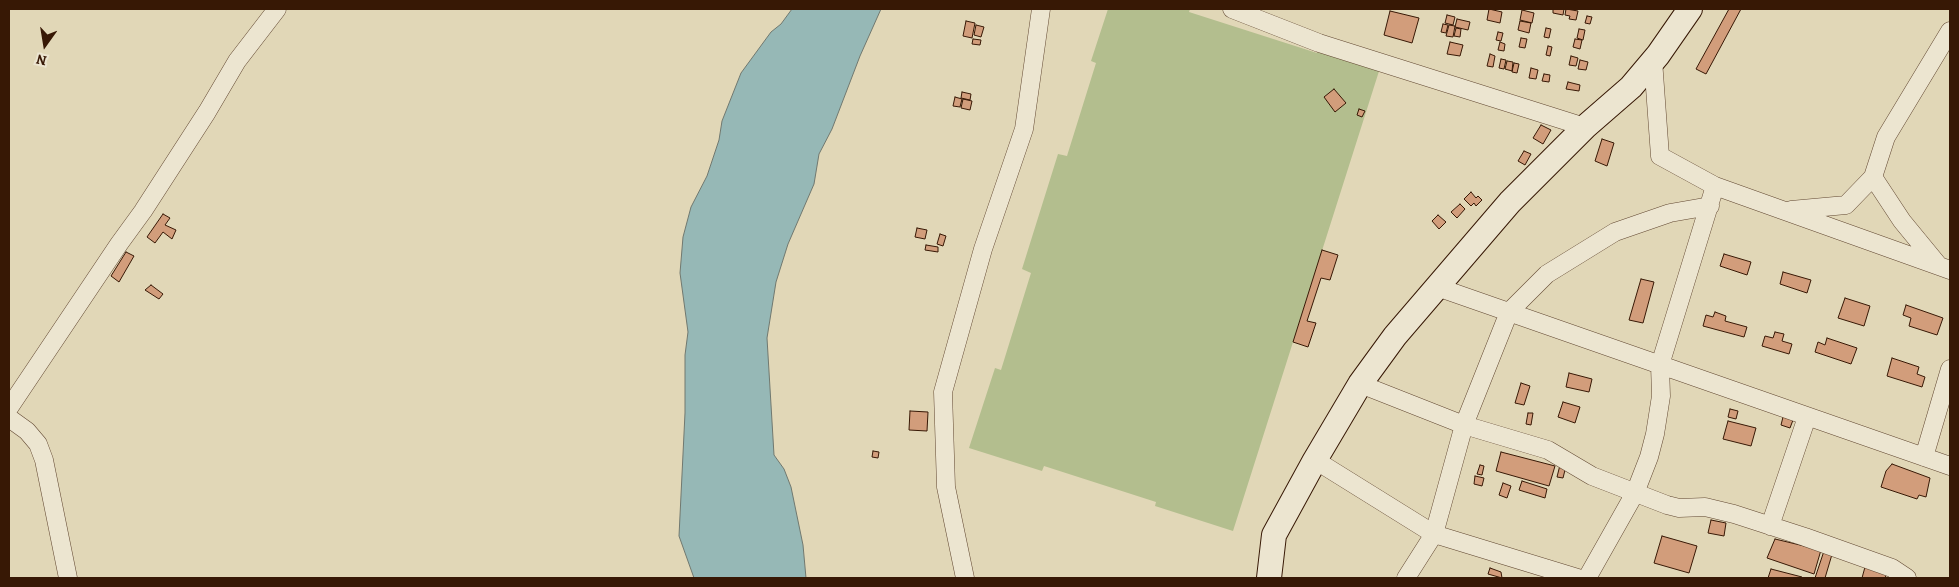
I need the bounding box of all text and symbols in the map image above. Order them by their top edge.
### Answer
north arrow [20,20,70,70]
text: N [34,50,49,71]

